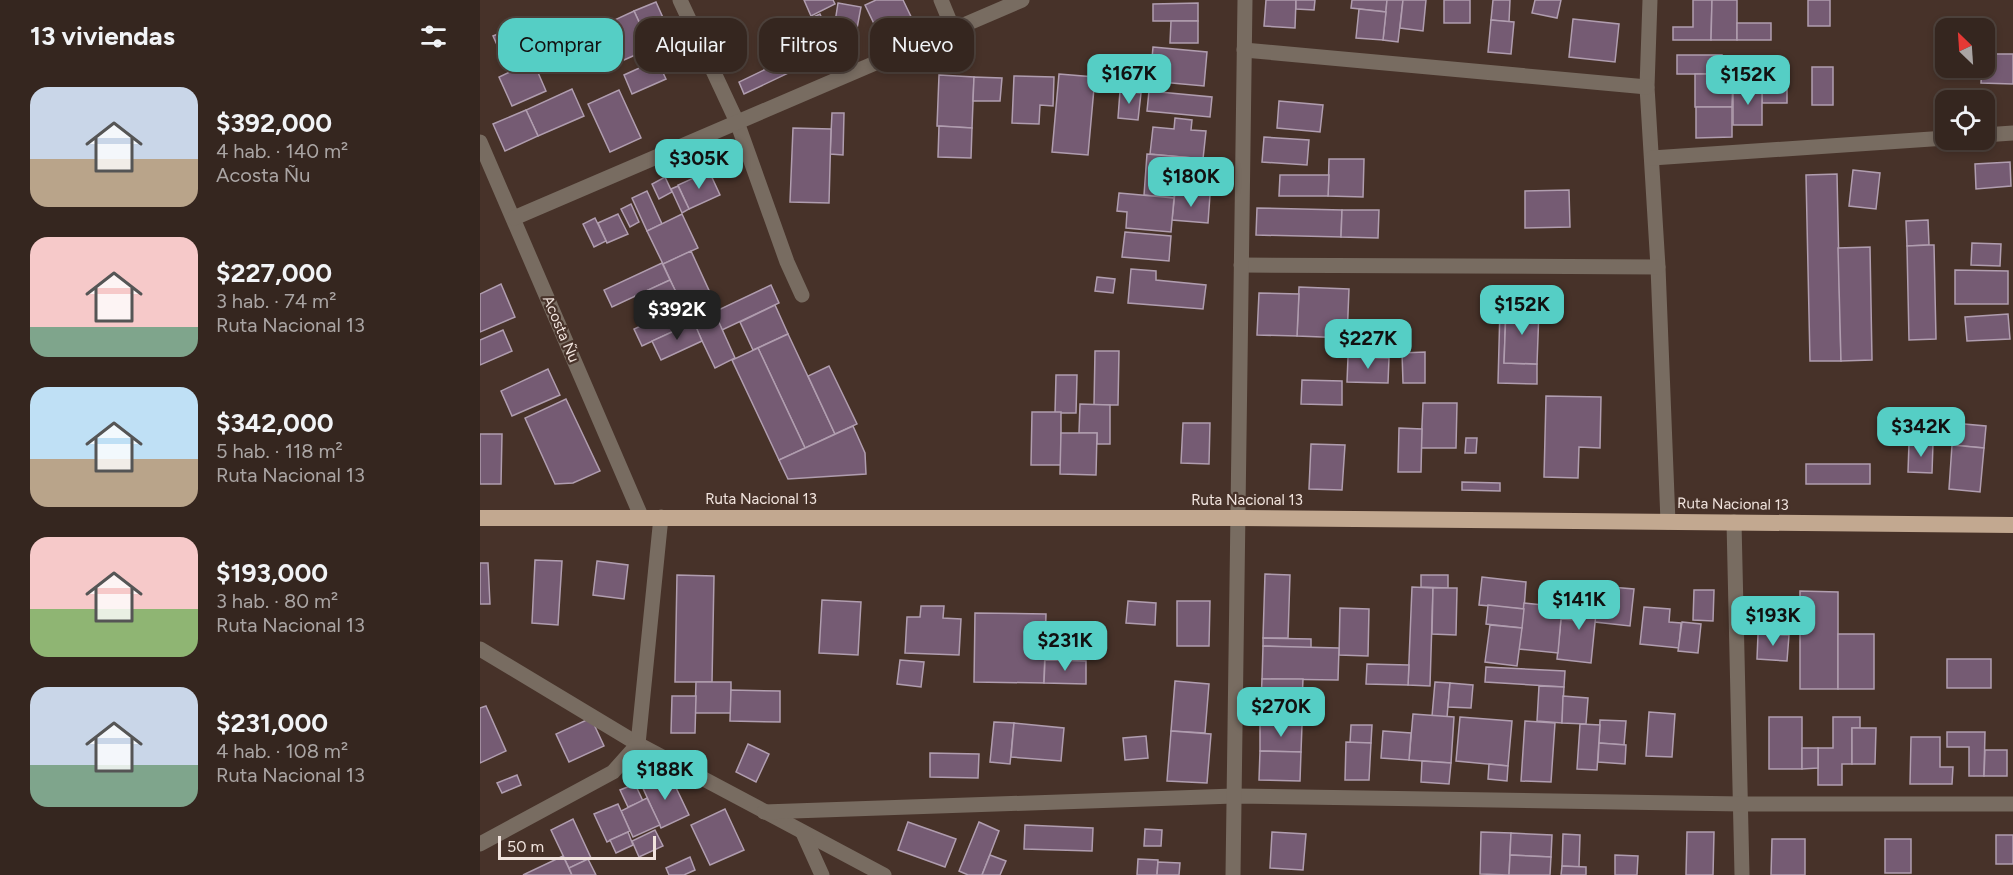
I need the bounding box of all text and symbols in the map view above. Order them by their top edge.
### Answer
chip: Comprar [498,18,623,72]
chip: Alquilar [635,18,747,72]
chip: Filtros [759,18,858,72]
chip: Nuevo [870,18,974,72]
north arrow [1935,18,1995,78]
map controls [1935,18,1995,150]
text: 13 viviendas [30,20,175,52]
icon: filters [417,20,450,53]
pin: $167K [1087,54,1171,105]
pin: $152K [1706,55,1790,106]
text: $167K [1101,61,1157,85]
text: $152K [1720,62,1776,86]
button: locate [1935,90,1995,150]
text: $392,000 [216,107,332,139]
icon: home [78,111,150,183]
text: 4 hab. · 140 m² [216,139,348,163]
pin: $305K [657,139,741,190]
text: $305K [669,146,729,170]
pin: $180K [1149,157,1233,208]
text: Acosta Ñu [216,163,310,187]
text: $180K [1162,164,1220,188]
text: $227,000 [216,257,332,289]
icon: home [78,261,150,333]
pin: $152K [1480,285,1564,336]
text: 3 hab. · 74 m² [216,289,336,313]
pin: $392K [635,290,719,341]
text: $152K [1494,292,1550,316]
street label: Acosta Ñu [539,293,583,365]
text: $392K [648,297,706,321]
text: Ruta Nacional 13 [216,313,365,337]
pin: $227K [1326,319,1410,370]
text: $227K [1339,326,1397,350]
text: $342,000 [216,407,334,439]
pin: $342K [1879,407,1963,458]
icon: home [78,411,150,483]
text: $342K [1891,414,1951,438]
text: 5 hab. · 118 m² [216,439,343,463]
text: Ruta Nacional 13 [216,463,365,487]
street label: Ruta Nacional 13 [705,490,817,508]
street label: Ruta Nacional 13 [1191,491,1303,509]
street label: Ruta Nacional 13 [1677,494,1789,514]
text: $193,000 [216,557,328,589]
icon: home [78,561,150,633]
pin: $141K [1537,580,1621,631]
text: $141K [1552,587,1606,611]
text: 3 hab. · 80 m² [216,589,338,613]
pin: $193K [1731,596,1815,647]
text: $193K [1745,603,1801,627]
text: Ruta Nacional 13 [216,613,365,637]
pin: $231K [1023,621,1107,672]
text: $231K [1037,628,1093,652]
pin: $270K [1239,687,1323,738]
text: $270K [1251,694,1311,718]
text: $231,000 [216,707,328,739]
icon: home [78,711,150,783]
text: 4 hab. · 108 m² [216,739,348,763]
pin: $188K [623,750,707,801]
text: $188K [636,757,694,781]
text: Ruta Nacional 13 [216,763,365,787]
scale bar [498,833,656,860]
text: 50 m [507,837,544,856]

